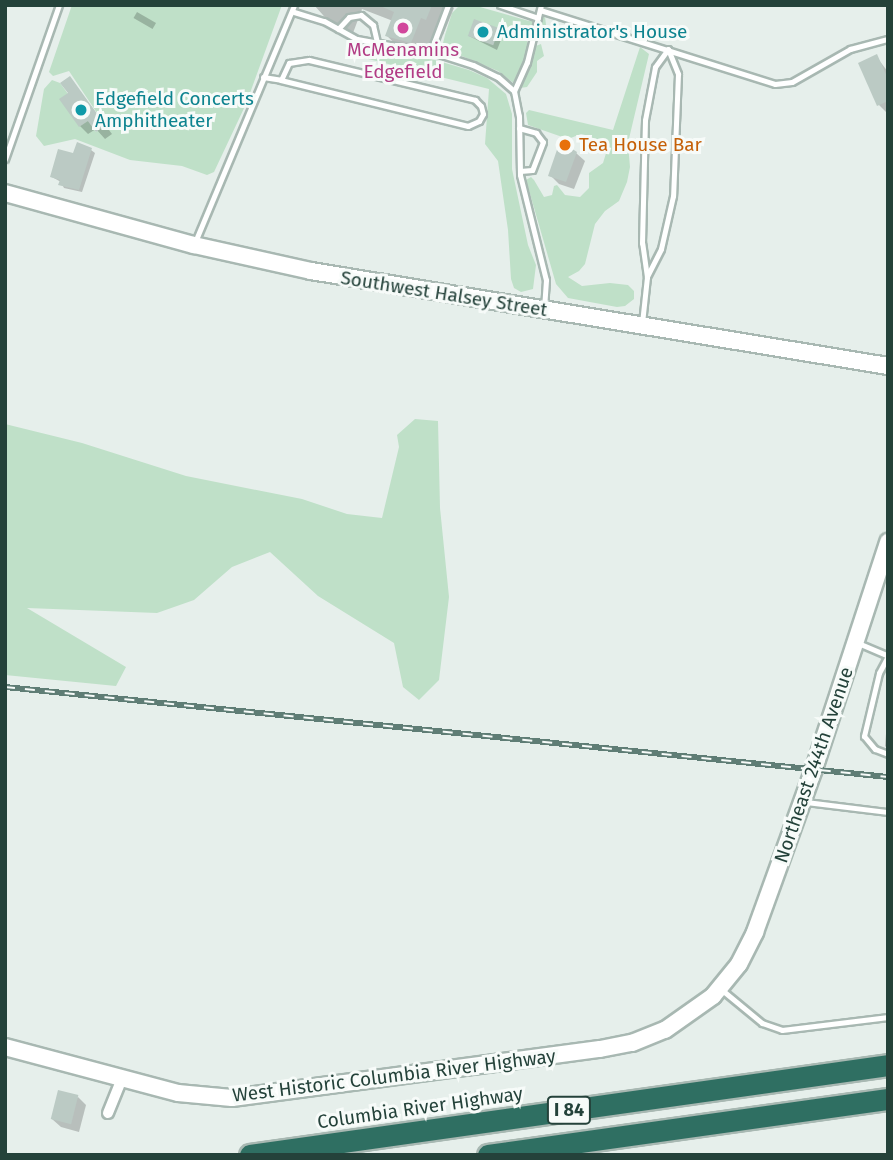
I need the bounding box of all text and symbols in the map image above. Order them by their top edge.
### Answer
marker: McMenamins Edgefield [395,20,411,36]
place label: Administrator's House [497,21,687,43]
marker: Administrator's House [475,24,491,40]
place label: McMenamins Edgefield [347,39,459,83]
place label: Edgefield Concerts Amphitheater [95,88,254,132]
marker: Edgefield Concerts Amphitheater [73,102,89,118]
place label: Tea House Bar [579,134,702,156]
marker: Tea House Bar [557,137,573,153]
street label: Southwest Halsey Street [339,266,549,322]
street label: Northeast 244th Avenue [770,664,858,866]
street label: West Historic Columbia River Highway [231,1045,557,1107]
street label: Columbia River Highway [316,1082,524,1134]
road number: I 84 [546,1096,592,1125]

